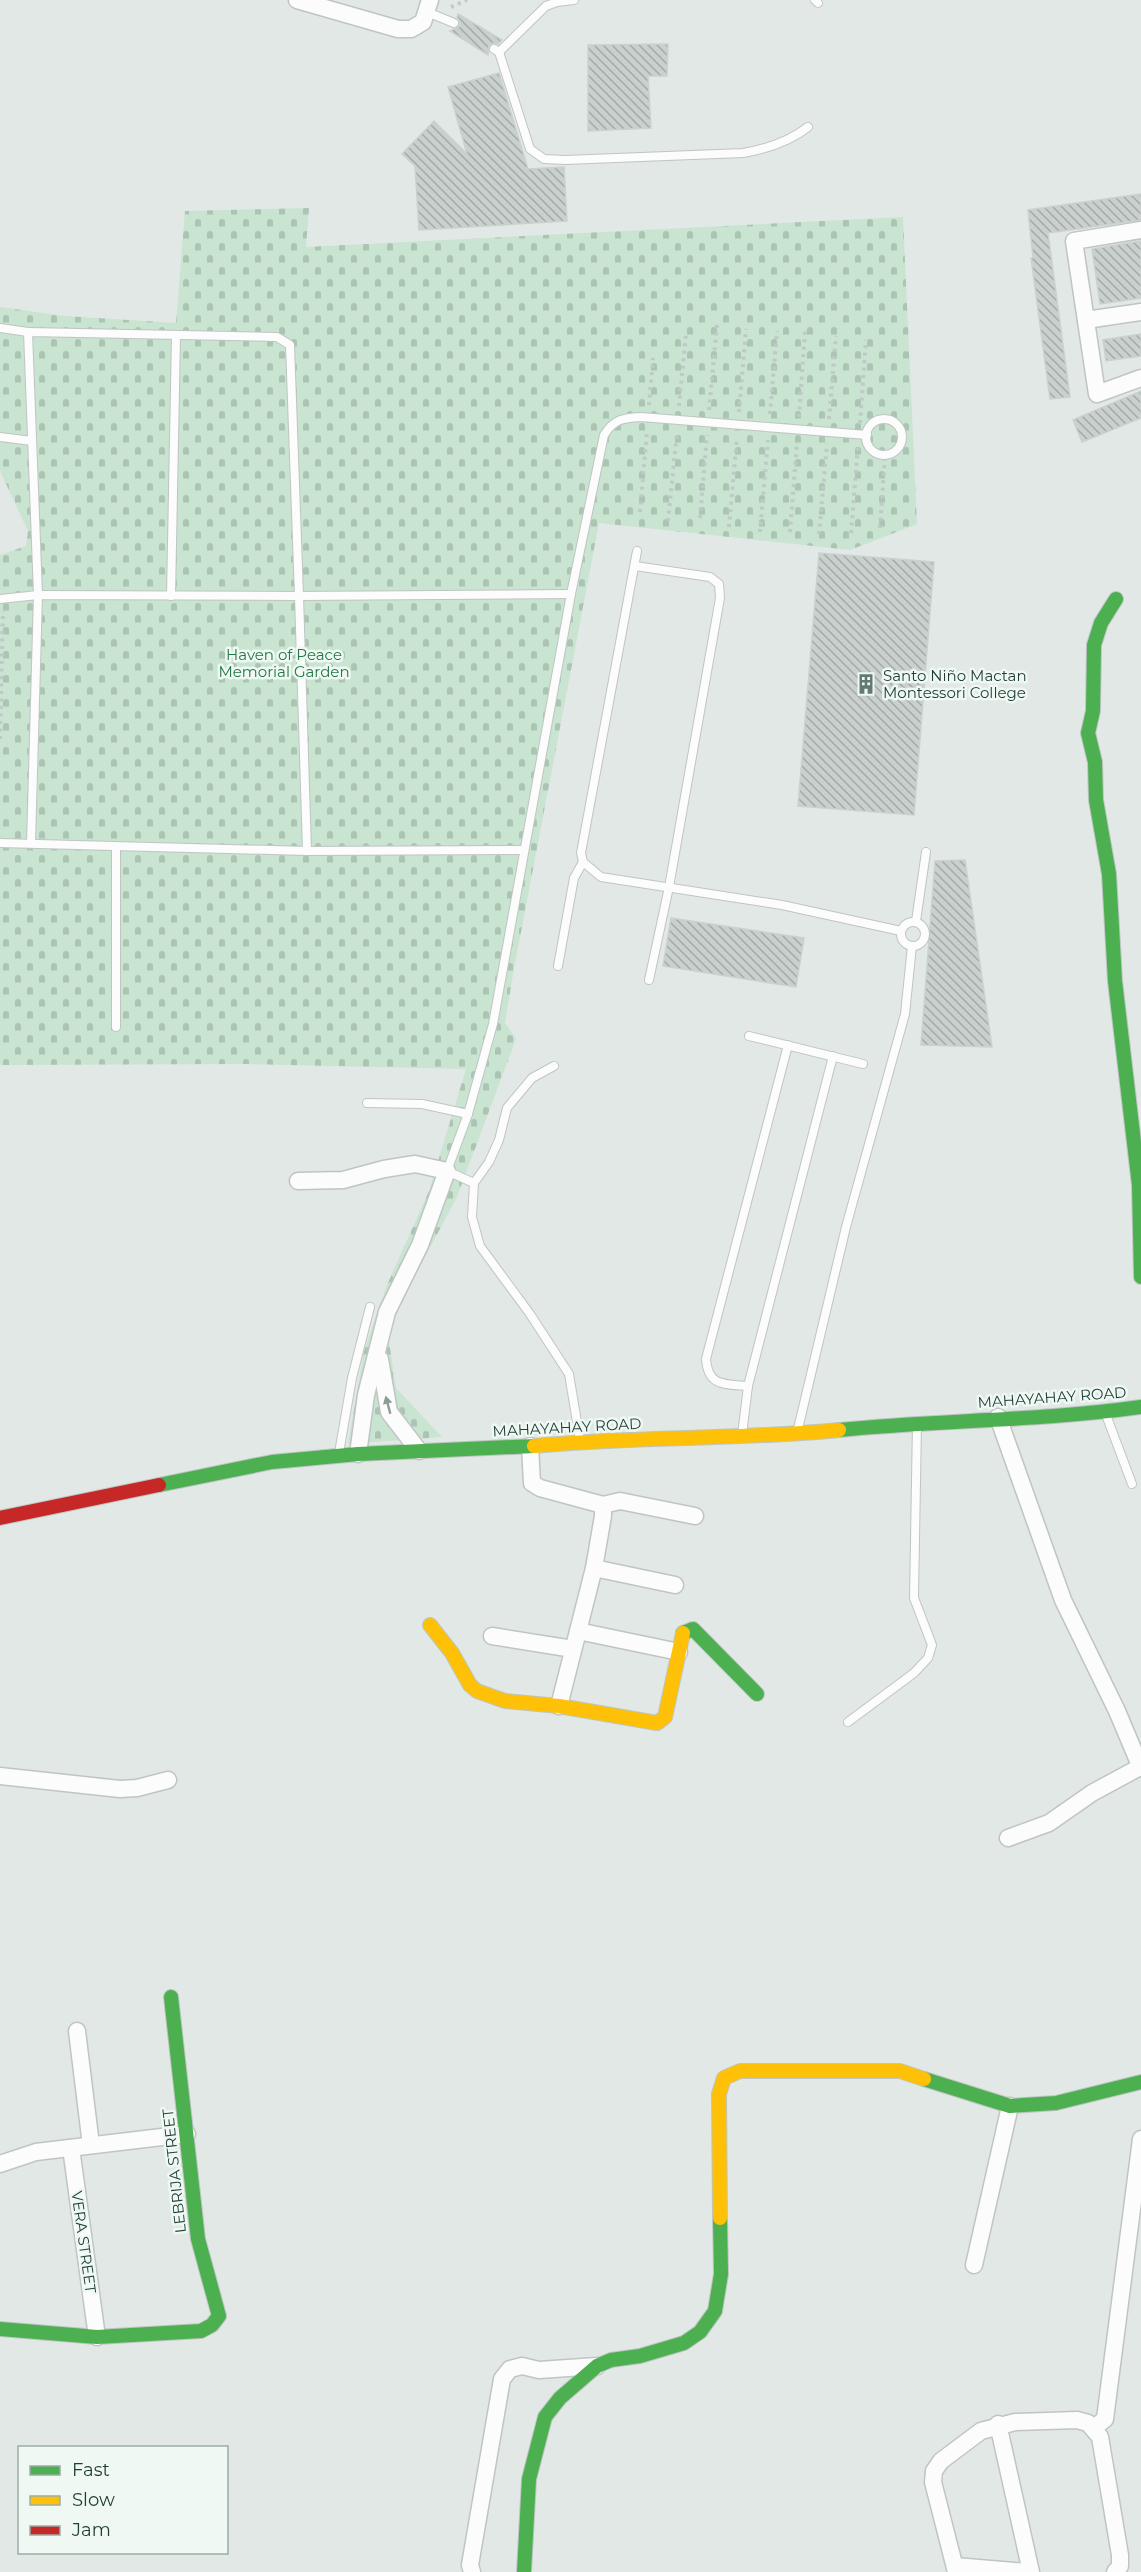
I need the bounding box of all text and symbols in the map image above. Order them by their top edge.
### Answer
park label: Haven of Peace Memorial Garden [218,645,350,681]
place label: Santo Niño Mactan Montessori College [883,666,1027,702]
building icon: Santo Niño Mactan Montessori College [854,672,878,696]
street label: MAHAYAHAY ROAD [977,1382,1127,1412]
one-way arrow [383,1396,393,1414]
street label: MAHAYAHAY ROAD [492,1414,642,1440]
street label: LEBRIJA STREET [158,2108,190,2234]
street label: VERA STREET [67,2190,101,2295]
legend [18,2446,228,2554]
text: Fast [72,2459,110,2481]
text: Slow [72,2489,115,2511]
text: Jam [71,2519,111,2541]

